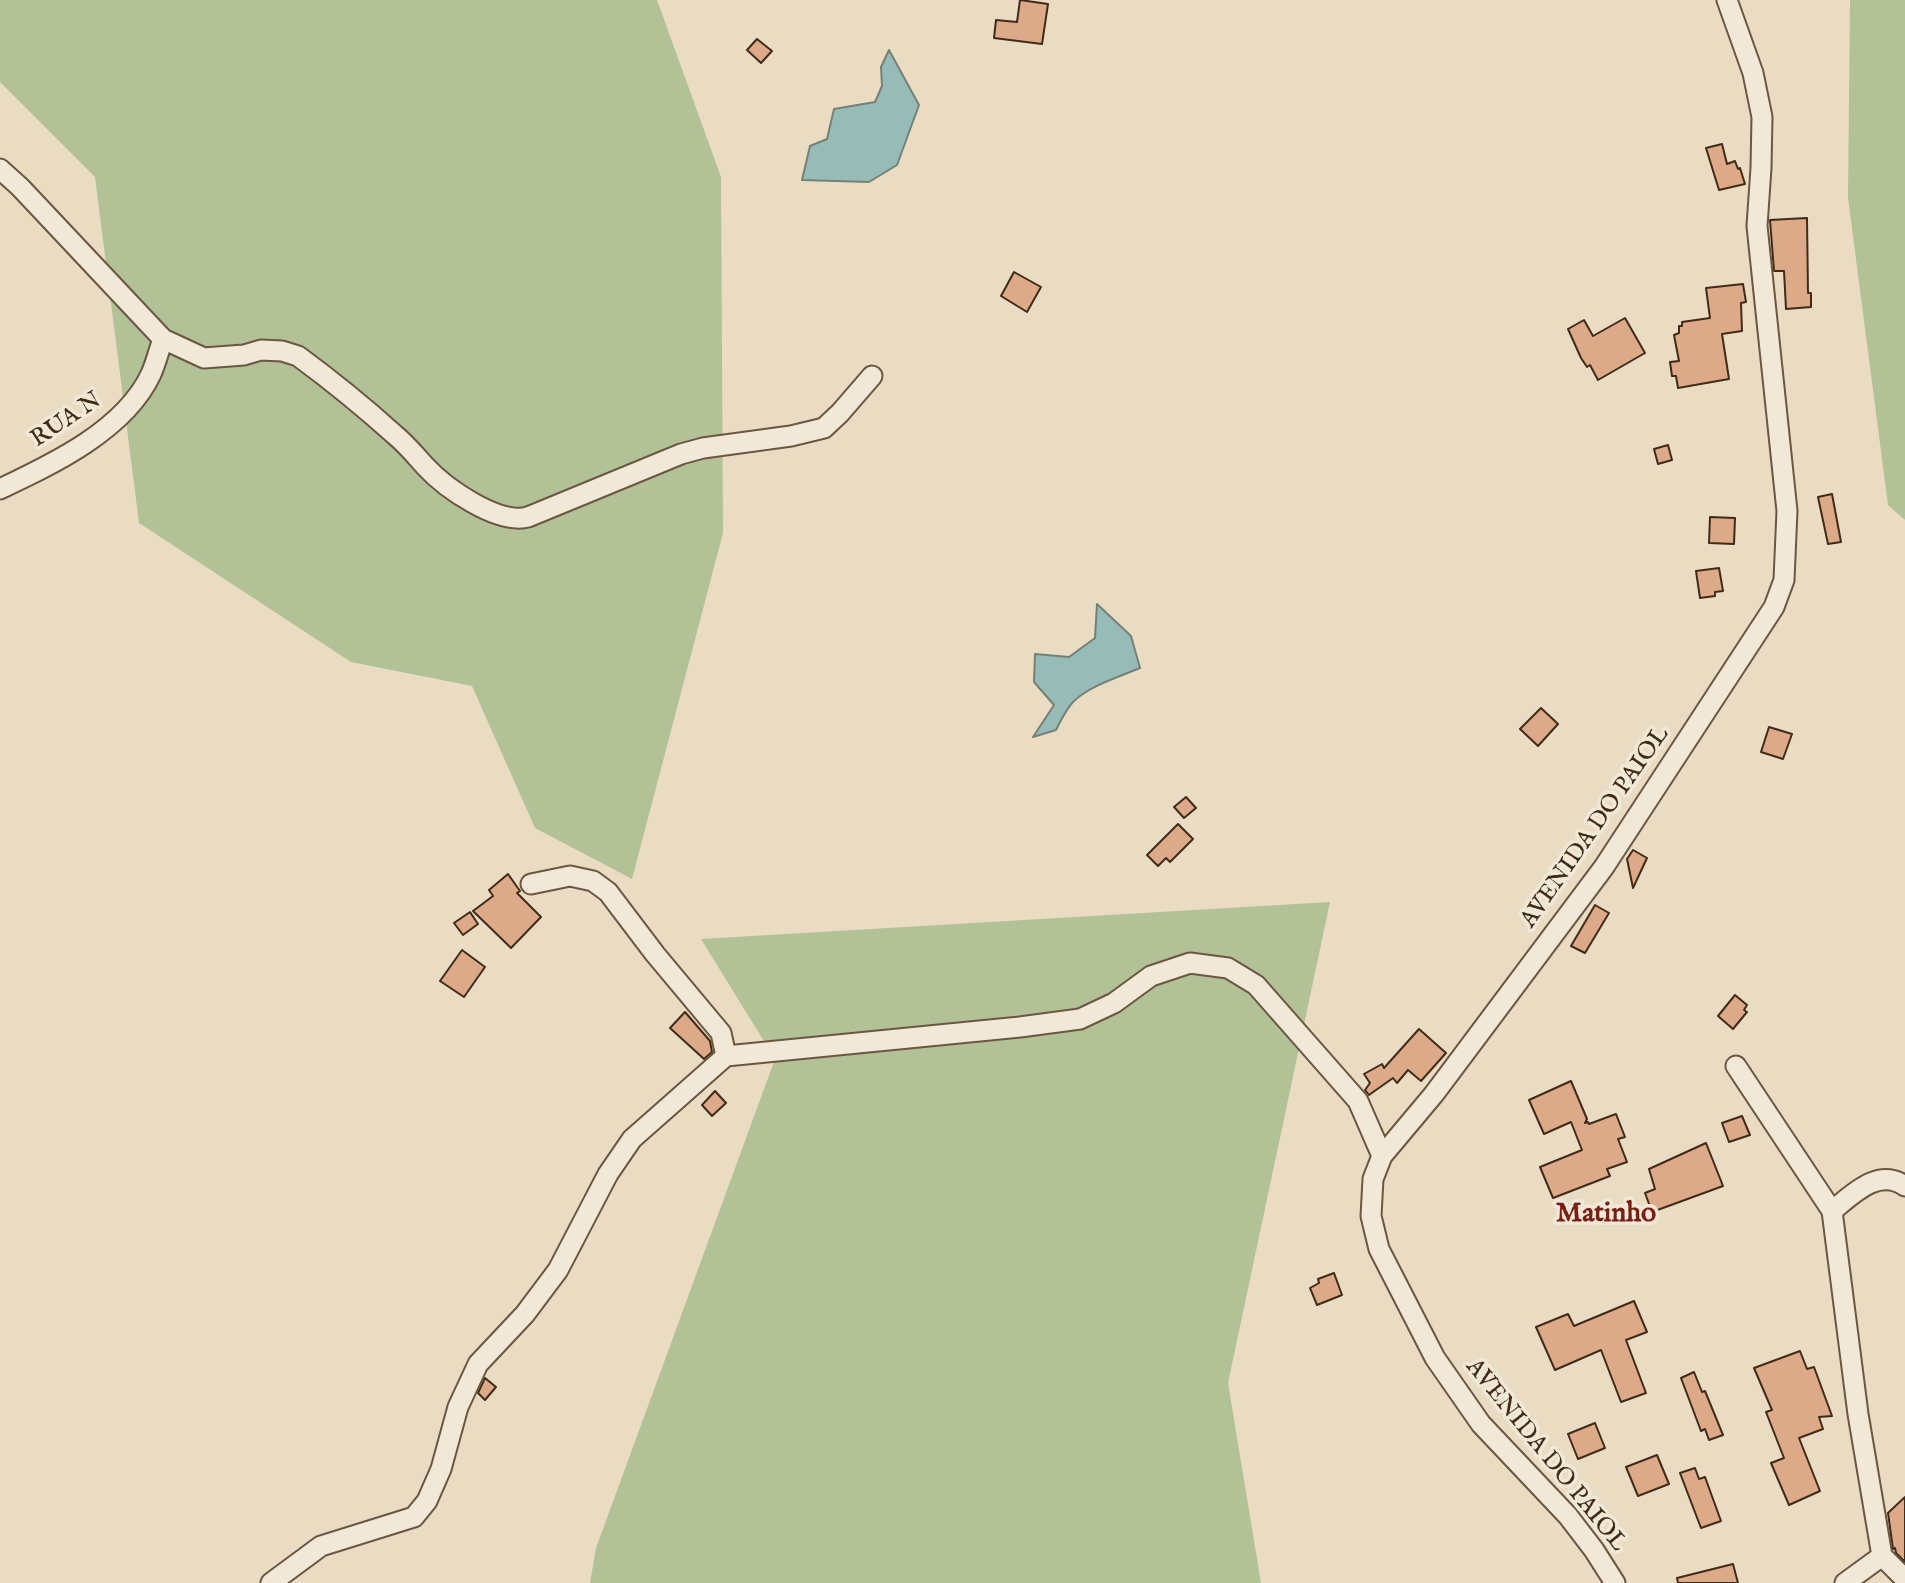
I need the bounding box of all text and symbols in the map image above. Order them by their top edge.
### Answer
street label: RUA N [26,387,108,455]
street label: AVENIDA DO PAIOL [1516,722,1676,934]
district label: Matinho [1556,1198,1656,1232]
street label: AVENIDA DO PAIOL [1458,1354,1632,1558]

